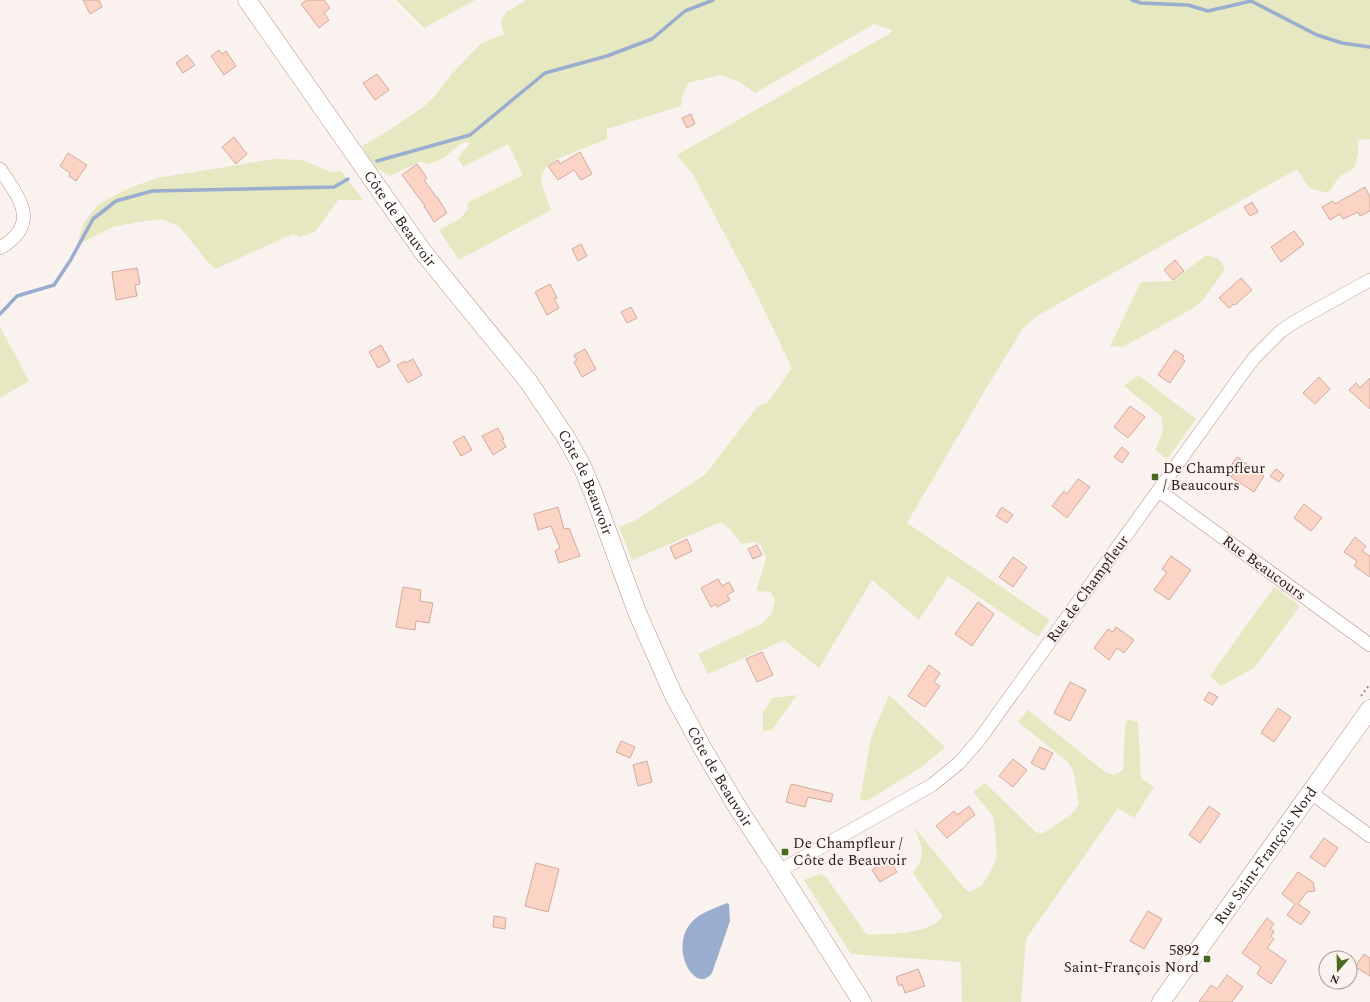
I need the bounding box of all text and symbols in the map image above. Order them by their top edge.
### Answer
street label: Côte de Beauvoir [358,166,442,272]
street label: Côte de Beauvoir [552,425,619,538]
place label: De Champfleur / Beaucours [1163,457,1265,497]
marker: De Champfleur / Beaucours [1150,472,1160,482]
street label: Rue de Champfleur [1041,530,1135,648]
street label: Rue Beaucours [1217,530,1311,606]
street label: Côte de Beauvoir [681,722,759,832]
street label: Rue Saint-François Nord [1208,782,1323,929]
place label: De Champfleur / Côte de Beauvoir [793,832,907,872]
marker: De Champfleur / Côte de Beauvoir [780,847,790,857]
place label: 5892 Saint-François Nord [1064,939,1199,979]
north arrow [1318,950,1358,990]
marker: 5892 Saint-François Nord [1202,954,1212,964]
text: N [1328,969,1342,988]

